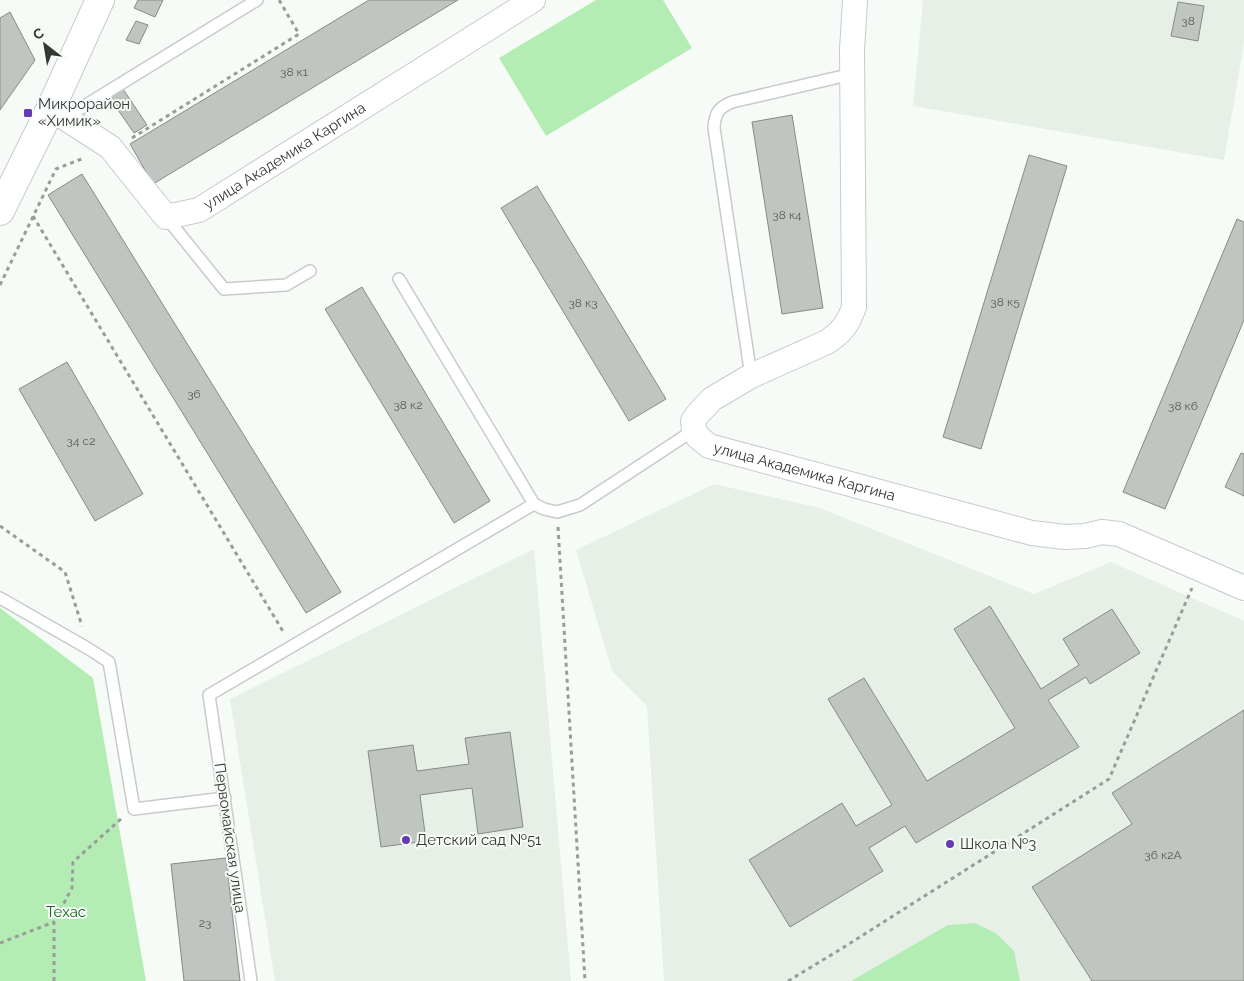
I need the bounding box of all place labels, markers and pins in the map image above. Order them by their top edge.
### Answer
place label: Микрорайон «Химик» [38,95,130,130]
marker: Микрорайон «Химик» [22,107,34,119]
place label: Детский сад №51 [416,831,542,849]
marker: Детский сад №51 [400,834,412,846]
place label: Школа №3 [960,835,1036,853]
marker: Школа №3 [944,838,956,850]

